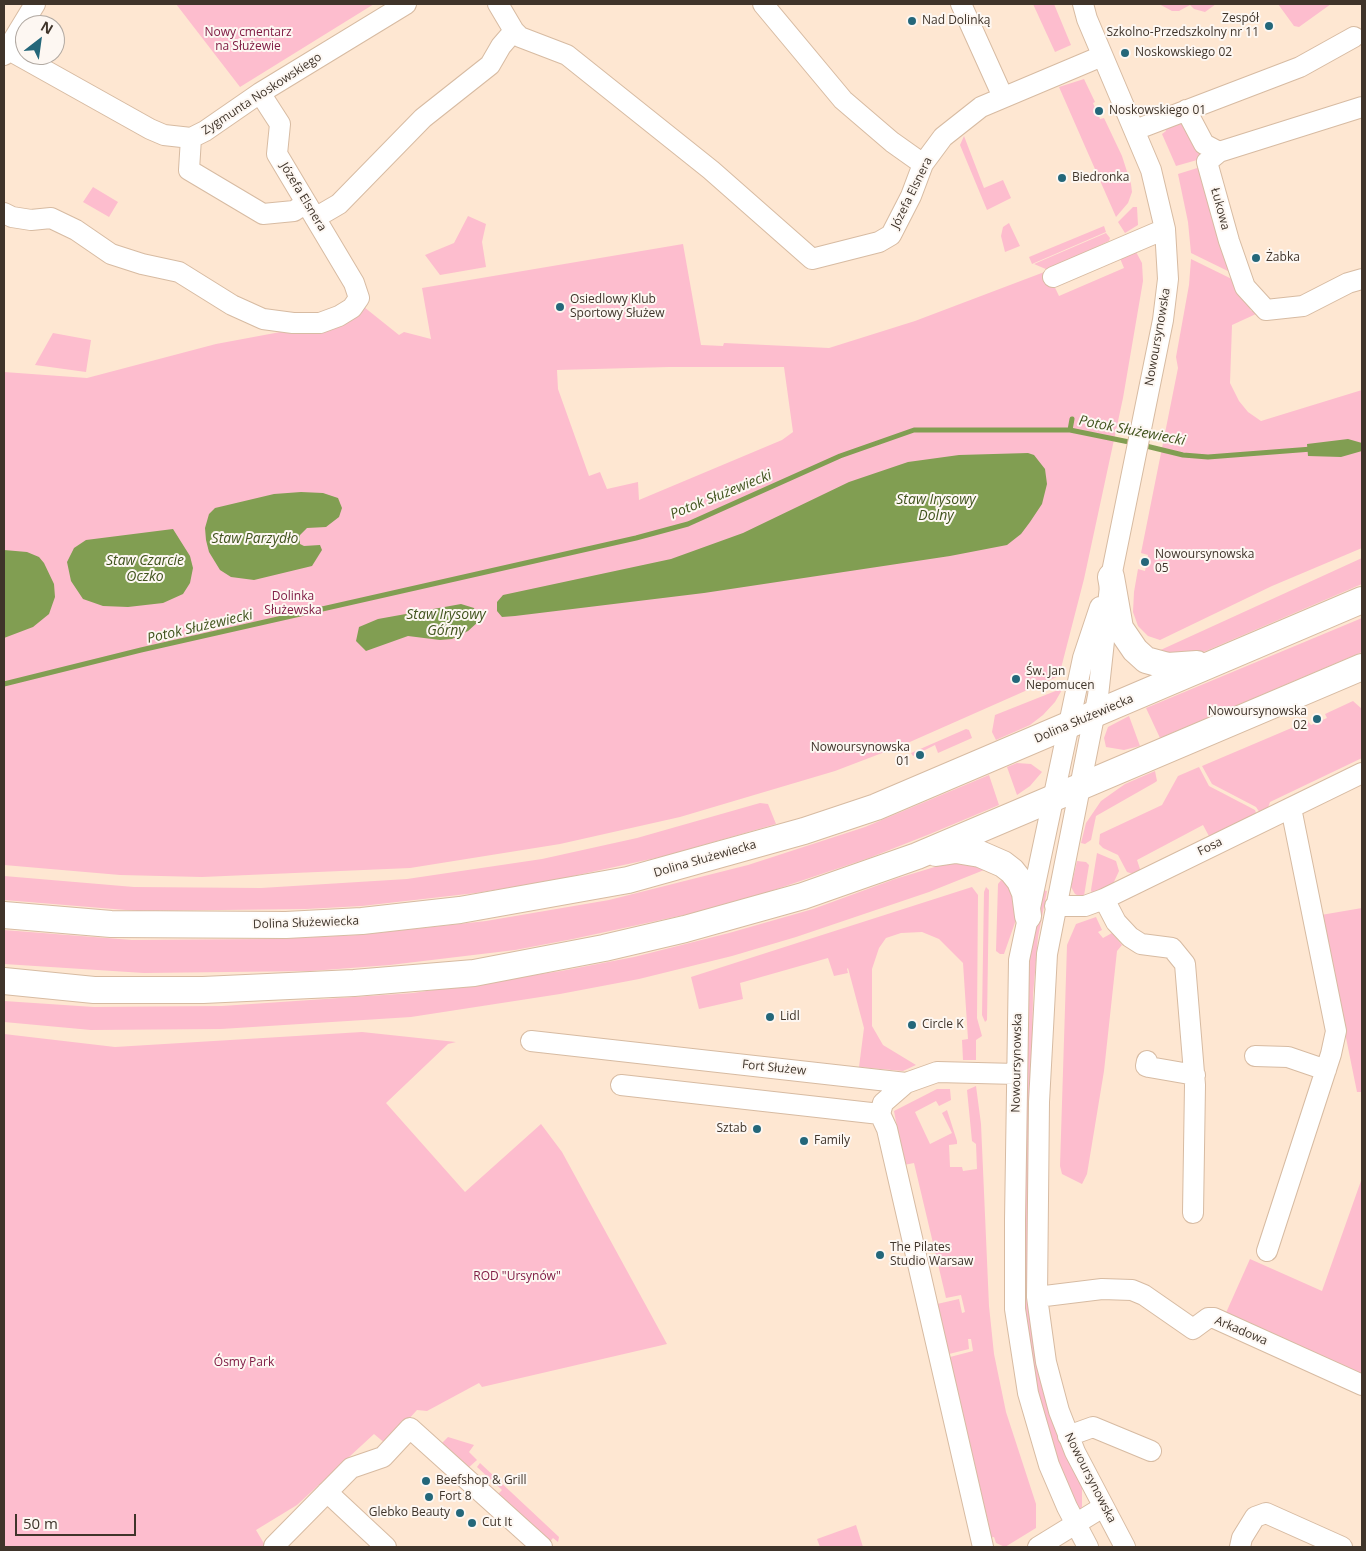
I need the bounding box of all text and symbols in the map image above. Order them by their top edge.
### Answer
place label: Zespół Szkolno-Przedszkolny nr 11 [1106,12,1259,40]
place label: Nad Dolinką [922,14,990,28]
north arrow [15,15,65,65]
marker: Nad Dolinką [906,15,918,27]
text: N [38,16,57,39]
marker: Zespół Szkolno-Przedszkolny nr 11 [1263,20,1275,32]
park label: Nowy cmentarz na Służewie [204,26,292,54]
place label: Noskowskiego 02 [1135,46,1232,60]
marker: Noskowskiego 02 [1119,47,1131,59]
street label: Zygmunta Noskowskiego [200,50,324,138]
place label: Noskowskiego 01 [1109,104,1206,118]
marker: Noskowskiego 01 [1093,105,1105,117]
street label: Józefa Elsnera [888,155,936,231]
street label: Józefa Elsnera [277,160,329,234]
place label: Biedronka [1072,171,1129,185]
marker: Biedronka [1056,172,1068,184]
street label: Łukowa [1207,186,1233,232]
place label: Żabka [1266,251,1300,265]
marker: Żabka [1250,252,1262,264]
street label: Nowoursynowska [1142,287,1174,387]
place label: Osiedlowy Klub Sportowy Służew [570,293,665,321]
marker: Osiedlowy Klub Sportowy Służew [554,301,566,313]
water label: Potok Służewiecki [1077,412,1187,450]
water label: Potok Służewiecki [668,467,774,523]
water label: Staw Irysowy Dolny [896,492,976,524]
water label: Staw Parzydło [212,531,298,547]
place label: Nowoursynowska 05 [1155,548,1254,576]
water label: Staw Czarcie Oczko [106,553,184,586]
marker: Nowoursynowska 05 [1139,556,1151,568]
park label: Dolinka Służewska [264,590,322,618]
water label: Potok Służewiecki [146,607,254,647]
water label: Staw Irysowy Górny [406,607,486,640]
place label: Św. Jan Nepomucen [1026,665,1095,693]
marker: Św. Jan Nepomucen [1010,673,1022,685]
street label: Dolina Służewiecka [1032,692,1136,746]
place label: Nowoursynowska 02 [1208,705,1307,733]
marker: Nowoursynowska 02 [1311,713,1323,725]
place label: Nowoursynowska 01 [811,741,910,769]
marker: Nowoursynowska 01 [914,749,926,761]
street label: Fosa [1195,835,1225,859]
street label: Dolina Służewiecka [652,837,758,881]
street label: Dolina Służewiecka [253,914,359,932]
place label: Lidl [780,1010,800,1024]
marker: Lidl [764,1011,776,1023]
street label: Nowoursynowska [1009,1013,1025,1113]
place label: Circle K [922,1018,963,1032]
marker: Circle K [906,1019,918,1031]
street label: Fort Służew [741,1057,807,1079]
place label: Sztab [717,1122,747,1136]
marker: Sztab [751,1123,763,1135]
place label: Family [814,1134,850,1148]
marker: Family [798,1135,810,1147]
place label: The Pilates Studio Warsaw [890,1241,973,1269]
marker: The Pilates Studio Warsaw [874,1249,886,1261]
park label: ROD "Ursynów" [473,1270,561,1284]
street label: Arkadowa [1212,1313,1270,1349]
park label: Ósmy Park [214,1356,274,1370]
street label: Nowoursynowska [1061,1430,1119,1526]
place label: Beefshop & Grill [436,1474,527,1488]
marker: Beefshop & Grill [420,1475,432,1487]
place label: Fort 8 [439,1490,472,1504]
marker: Fort 8 [423,1491,435,1503]
scale bar [18,1504,139,1536]
place label: Glebko Beauty [369,1506,450,1520]
marker: Glebko Beauty [454,1507,466,1519]
text: 50 m [23,1513,58,1533]
place label: Cut It [482,1516,512,1530]
marker: Cut It [466,1517,478,1529]

